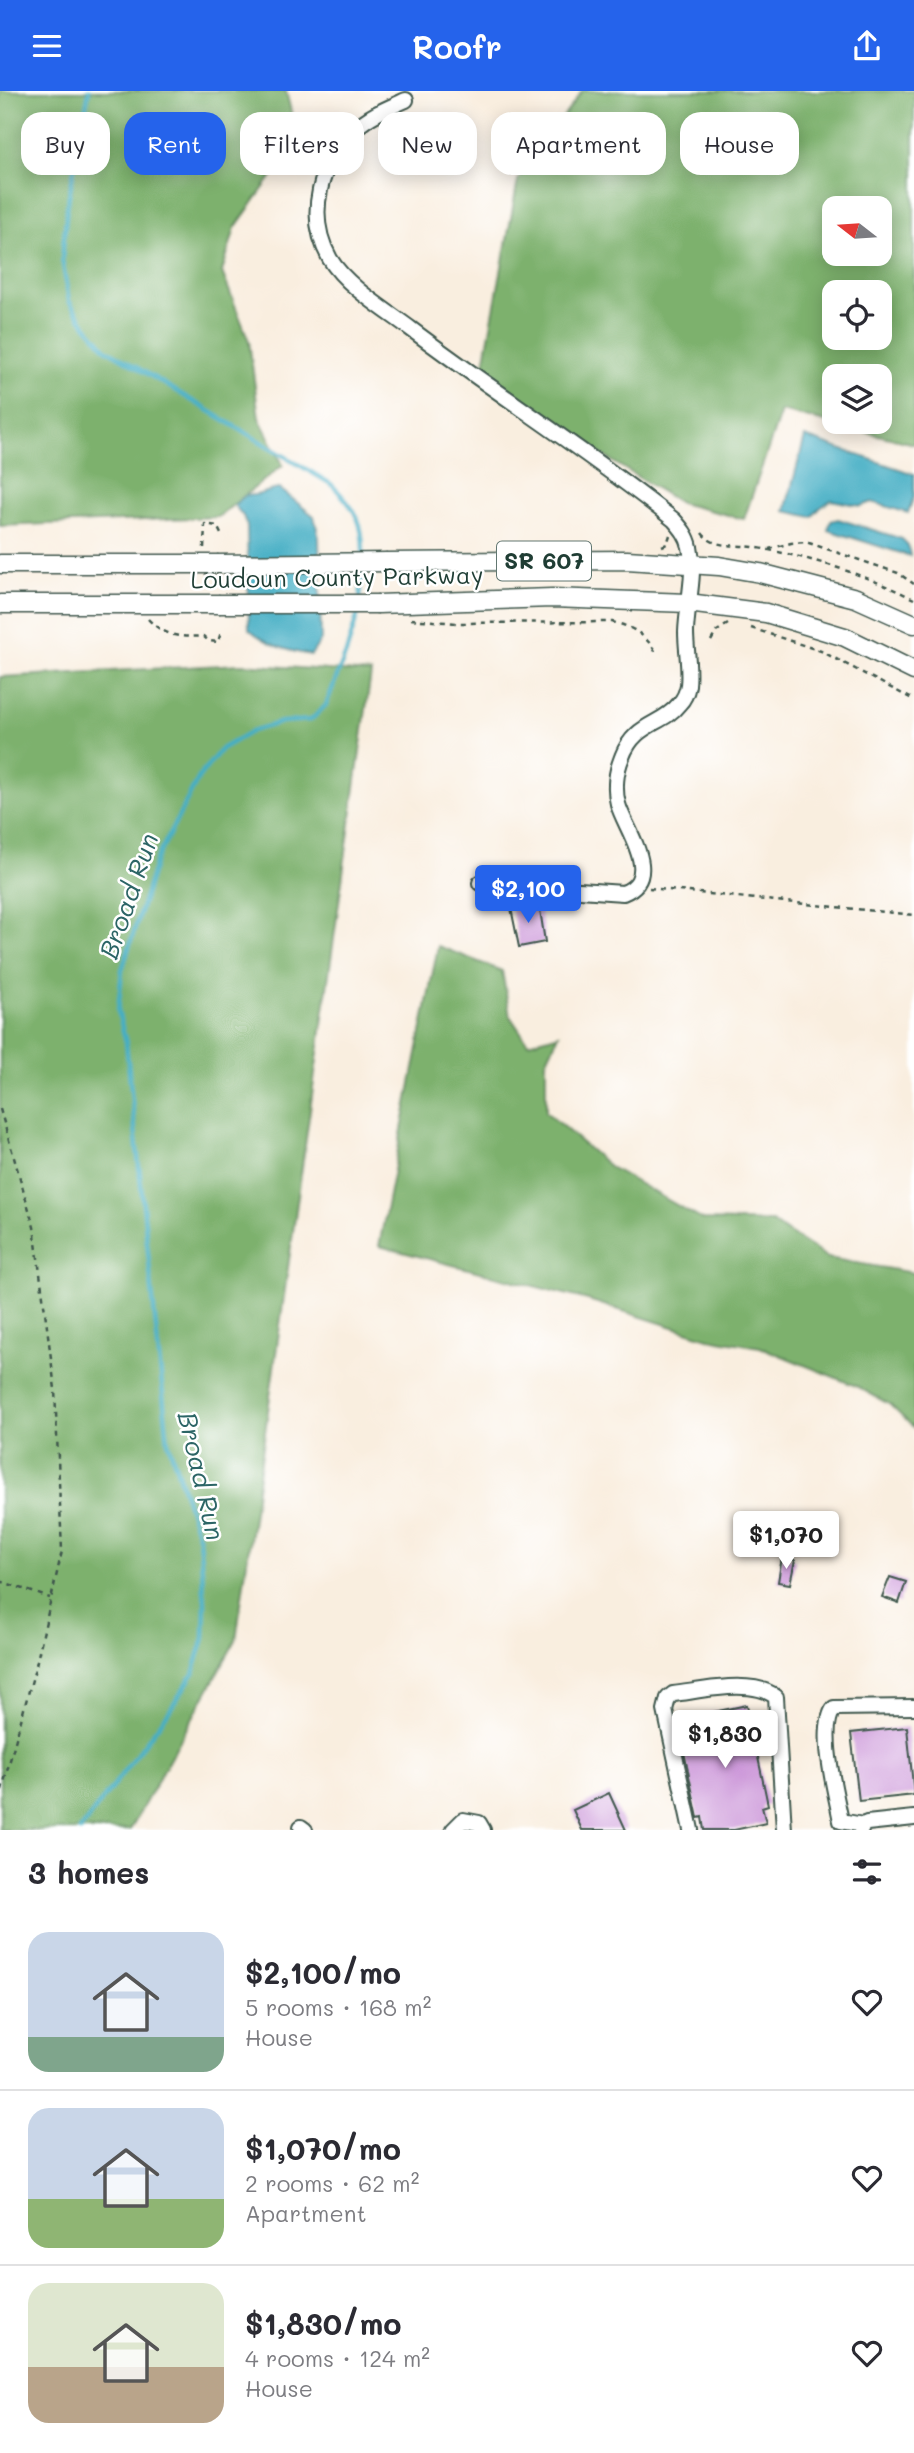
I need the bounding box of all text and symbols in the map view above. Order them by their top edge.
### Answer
text: Roofr [412,25,502,67]
icon: menu [28,27,66,65]
icon: share [848,27,886,65]
chip: Buy [21,112,110,175]
chip: Rent [124,112,226,175]
chip: Filters [240,112,364,175]
chip: New [378,112,477,175]
chip: Apartment [491,112,666,175]
chip: House [680,112,799,175]
north arrow [822,196,892,266]
map controls [822,196,892,434]
button: locate [822,280,892,350]
button: layers [822,364,892,434]
road number: SR 607 [497,541,591,581]
street label: Loudoun County Parkway [190,558,484,595]
water label: Broad Run [91,828,165,963]
pin: $2,100 [471,865,585,925]
text: $2,100 [491,873,565,903]
water label: Broad Run [171,1408,233,1543]
pin: $1,070 [729,1511,843,1571]
text: $1,070 [749,1519,823,1549]
pin: $1,830 [668,1711,782,1770]
text: $1,830 [688,1718,762,1748]
text: 3 homes [28,1852,149,1892]
icon: filters [848,1853,886,1891]
text: $2,100/mo [245,1952,401,1992]
icon: home [84,1960,168,2044]
icon: heart [848,1983,886,2021]
text: 5 rooms · 168 m² [245,1992,431,2022]
text: House [245,2022,313,2052]
text: $1,070/mo [245,2128,401,2168]
icon: home [84,2136,168,2220]
icon: heart [848,2159,886,2197]
text: 2 rooms · 62 m² [245,2168,419,2198]
text: Apartment [245,2198,367,2228]
text: $1,830/mo [245,2303,401,2343]
icon: home [84,2311,168,2395]
icon: heart [848,2334,886,2372]
text: 4 rooms · 124 m² [245,2343,430,2373]
text: House [245,2373,313,2403]

